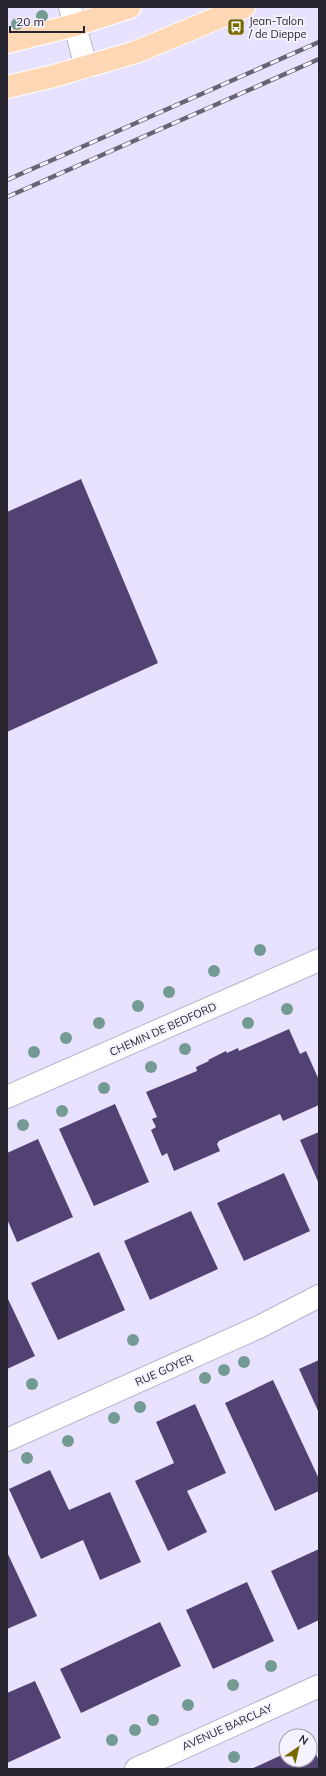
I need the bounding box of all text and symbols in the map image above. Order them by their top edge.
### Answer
scale bar [10,8,84,34]
text: 20 m [16,14,44,29]
place label: Jean-Talon / de Dieppe [248,14,306,41]
bus stop icon: Jean-Talon / de Dieppe [226,17,246,37]
street label: CHEMIN DE BEDFORD [107,999,219,1059]
street label: RUE GOYER [133,1351,195,1389]
street label: AVENUE BARCLAY [180,1701,275,1753]
north arrow [278,1728,318,1768]
text: N [296,1732,311,1748]

